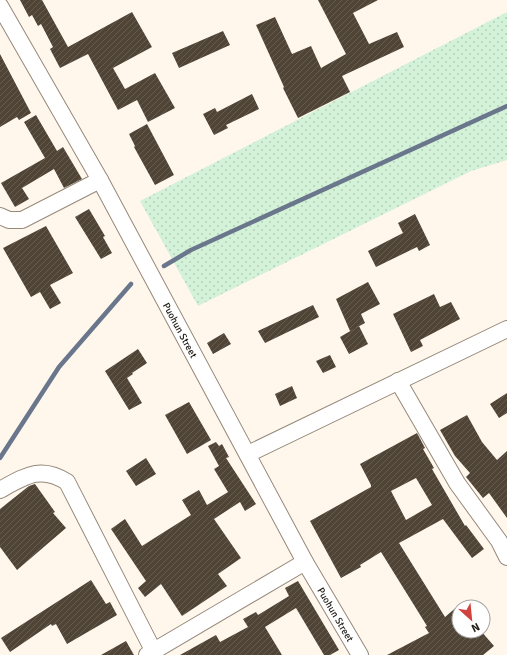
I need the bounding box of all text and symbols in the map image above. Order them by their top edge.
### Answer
street label: Puohun Street [160,301,200,361]
street label: Puohun Street [314,586,356,645]
north arrow [451,599,491,639]
text: N [469,620,482,635]

